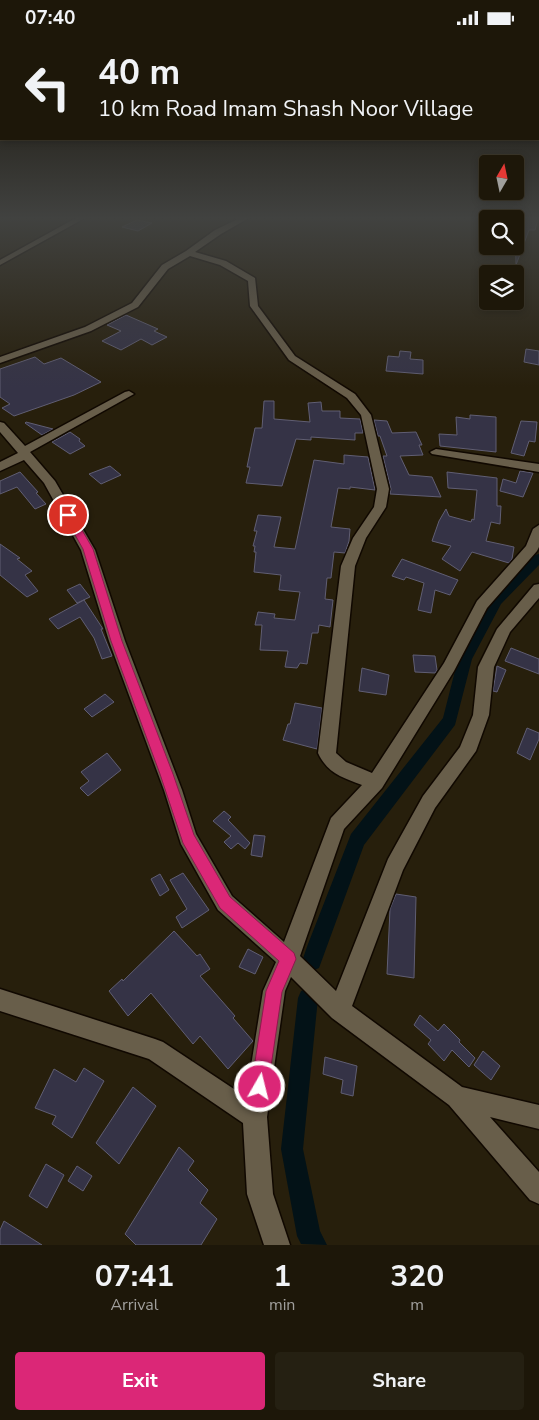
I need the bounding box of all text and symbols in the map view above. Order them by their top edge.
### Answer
text: 07:40 [25,5,75,31]
text: 40 m [98,49,180,96]
icon: left [15,55,80,120]
text: 10 km Road Imam Shash Noor Village [98,94,473,124]
north arrow [479,155,524,200]
map controls [479,155,524,310]
button: search [479,210,524,255]
button: layers [479,265,524,310]
pin [47,494,89,536]
icon: arrive [54,501,82,529]
position arrow [233,1060,285,1112]
text: 07:41 [95,1256,174,1297]
text: 1 [273,1256,291,1297]
text: 320 [390,1256,444,1297]
text: Arrival [110,1294,159,1316]
text: min [269,1294,295,1316]
text: m [410,1294,424,1316]
button: Exit [15,1352,265,1410]
button: Share [275,1352,524,1410]

